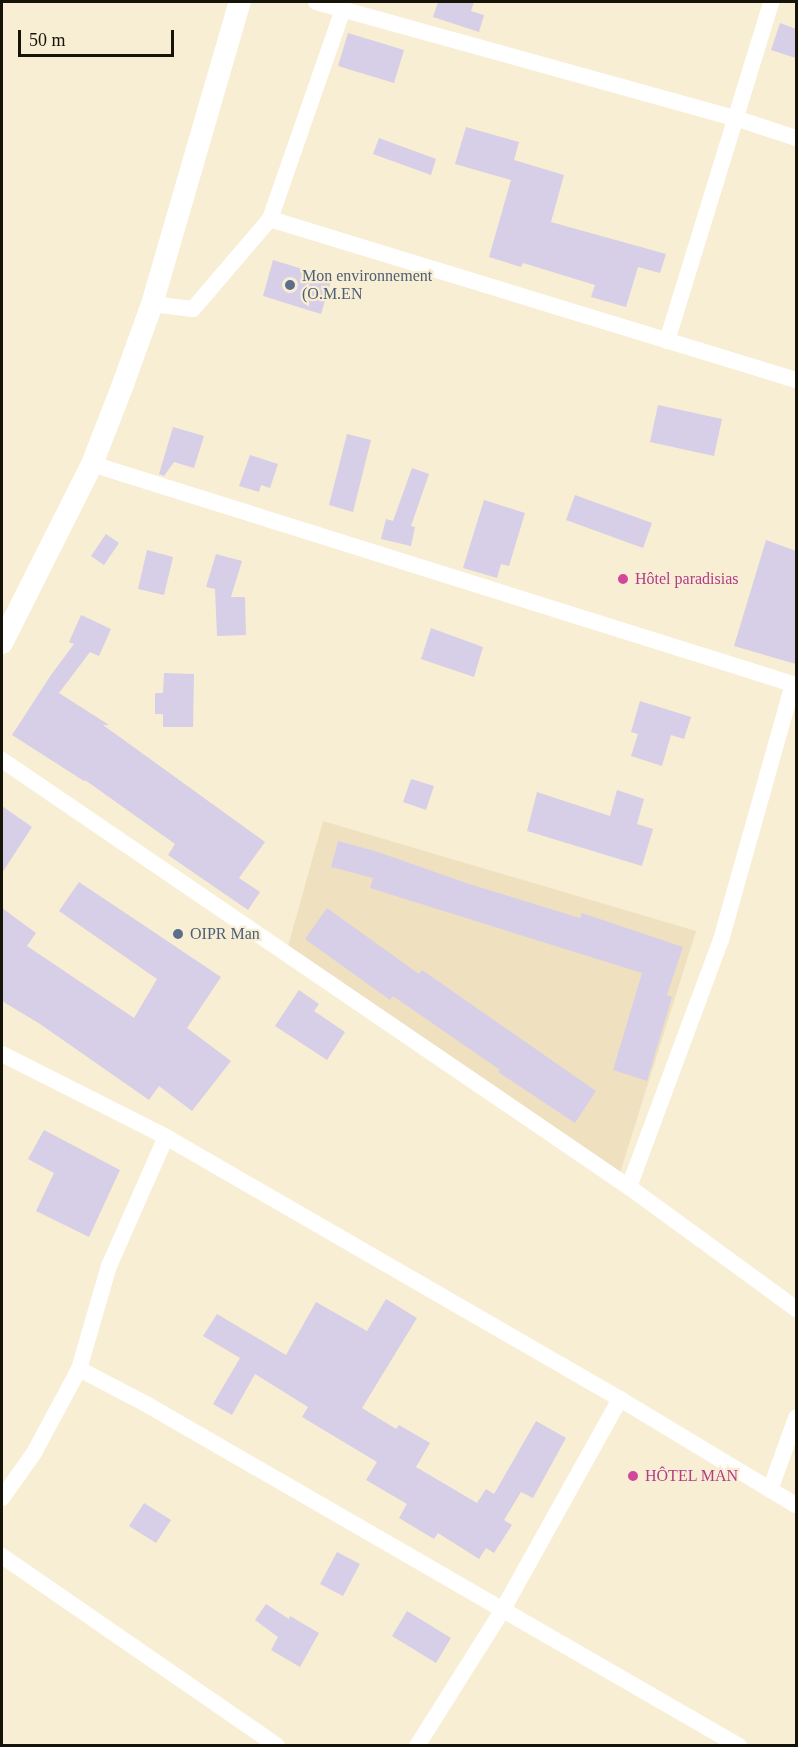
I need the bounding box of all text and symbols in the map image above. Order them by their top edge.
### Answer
scale bar [21,18,177,56]
text: 50 m [29,30,66,50]
place label: Mon environnement (O.M.EN [302,266,432,304]
marker: Mon environnement (O.M.EN [283,278,297,292]
place label: Hôtel paradisias [635,569,739,589]
marker: Hôtel paradisias [616,572,630,586]
place label: OIPR Man [190,924,260,944]
marker: OIPR Man [171,927,185,941]
place label: HÔTEL MAN [645,1466,739,1486]
marker: HÔTEL MAN [626,1469,640,1483]

